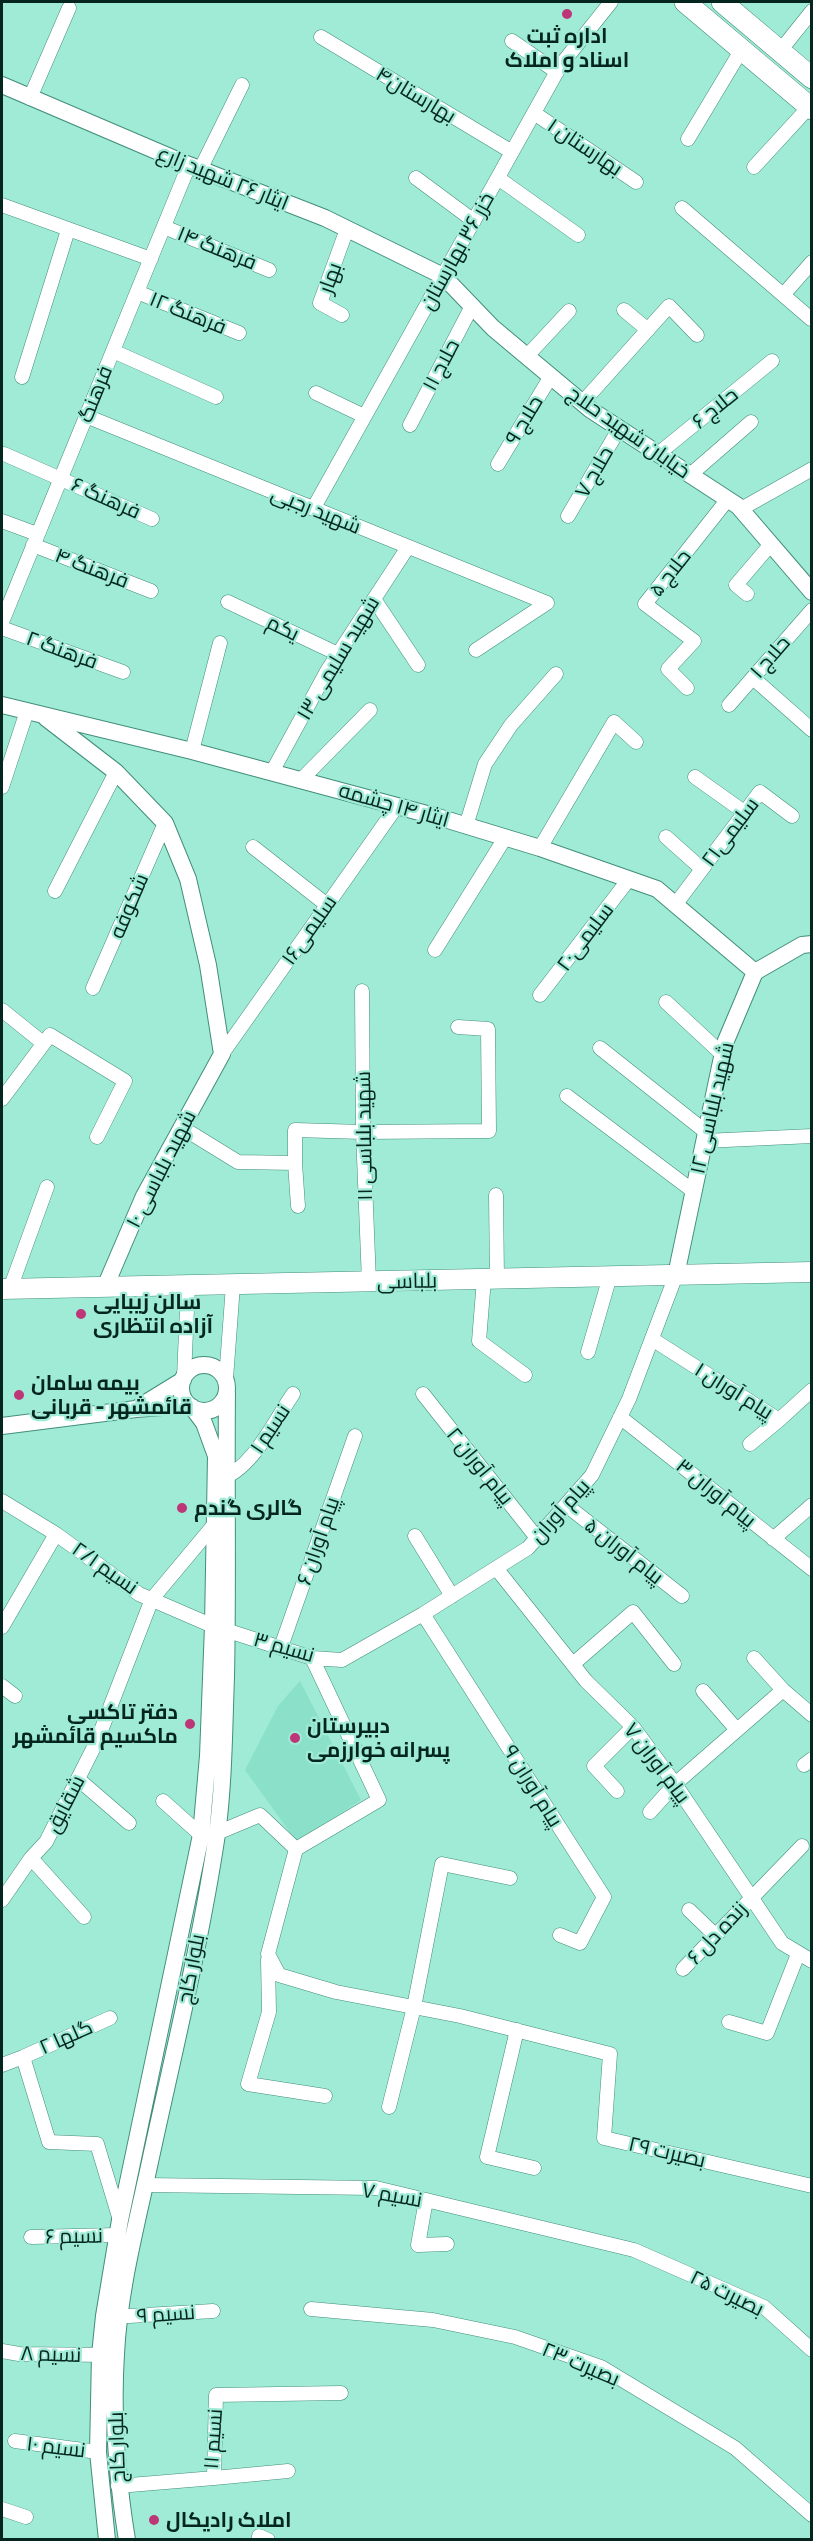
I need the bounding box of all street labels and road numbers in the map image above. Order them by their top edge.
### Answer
street label: بهارستان۴ [371,61,461,129]
street label: بهارستان ۱ [543,113,627,181]
street label: ایثار ۲۶ شهید زارع [154,140,292,216]
street label: خزر ۳۶ بهارستان [414,188,500,314]
street label: فرهنگ ۱۴ [174,221,260,275]
street label: بهار [313,259,347,297]
street label: فرهنگ ۱۲ [146,286,230,340]
street label: حلاج ۱۱ [417,335,465,395]
street label: فرهنگ [72,362,118,426]
street label: خیابان شهید حلاج [563,380,695,484]
street label: حلاج ۶ [687,382,743,434]
street label: حلاج ۹ [500,391,548,449]
street label: حلاج ۷ [569,442,619,502]
street label: فرهنگ ۶ [67,472,145,524]
street label: شهید رجبی [267,481,365,539]
street label: فرهنگ ۴ [52,542,132,594]
street label: حلاج ۵ [644,544,696,602]
street label: شهید سلیمی ۱۳ [291,591,385,725]
street label: یکم [263,609,303,647]
street label: فرهنگ ۲ [23,625,101,675]
street label: حلاج ۱ [745,630,795,684]
street label: ایثار ۱۴ چشمه [336,777,452,833]
street label: سلیمی۲۱ [696,792,764,872]
street label: شکوفه [104,870,154,942]
street label: سلیمی۱۶ [276,890,342,970]
street label: سلیمی۲۰ [551,898,619,976]
street label: شهید بلباسی ١٢ [685,1040,739,1176]
street label: شهید بلباسی ١١ [350,1071,378,1201]
street label: شهید بلباسی ١٠ [121,1106,201,1232]
street label: بلباسی [377,1268,437,1294]
street label: پیام آوران ۱ [690,1357,778,1425]
street label: نسیم ۱ [244,1399,296,1459]
street label: پیام آوران ۲ [441,1422,519,1510]
street label: پیام آوران ۳ [671,1453,761,1533]
street label: پیام آوران [525,1474,595,1548]
street label: پیام آوران ۶ [291,1494,345,1588]
street label: پیام آوران ۵ [580,1512,668,1590]
street label: نسیم ۲/۱ [67,1536,143,1600]
street label: نسیم ۳ [251,1626,317,1668]
street label: پیام آوران ۷ [618,1718,696,1808]
street label: پیام آوران ۹ [498,1740,568,1832]
street label: شقایق [40,1771,90,1837]
street label: زنده دل ۶ [682,1896,752,1970]
street label: بلوار کاج [172,1932,210,2006]
street label: گلها ۲ [35,2014,97,2060]
street label: بصیرت ۲۹ [626,2131,708,2173]
street label: نسیم ۷ [360,2177,424,2213]
street label: نسیم ۶ [45,2223,103,2249]
street label: بصیرت ۲۵ [686,2264,768,2322]
street label: نسیم ۹ [136,2299,196,2329]
street label: بصیرت ۲۳ [538,2336,624,2392]
street label: نسیم ۸ [20,2340,82,2368]
street label: نسیم ۱۱ [198,2408,228,2470]
street label: بلوار کاج [103,2411,131,2483]
street label: نسیم ۱۰ [25,2431,87,2463]

